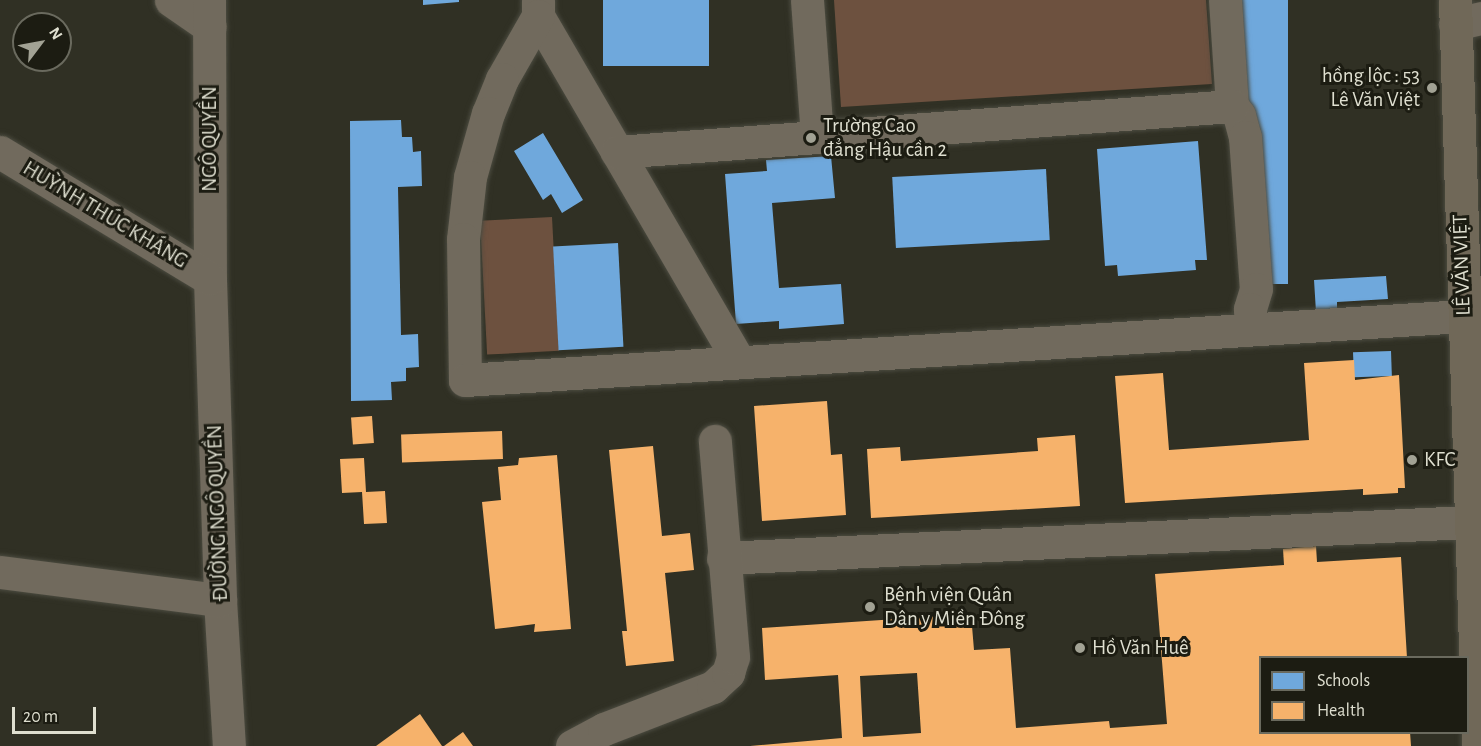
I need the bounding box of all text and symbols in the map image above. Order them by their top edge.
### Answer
north arrow [12,12,72,72]
text: N [46,25,65,42]
place label: hồng lộc : 53 Lê Văn Việt [1322,63,1420,113]
marker: hồng lộc : 53 Lê Văn Việt [1425,81,1439,95]
street label: NGÔ QUYỀN [197,86,223,192]
place label: Trường Cao đẳng Hậu cần 2 [823,113,947,163]
marker: Trường Cao đẳng Hậu cần 2 [804,131,818,145]
street label: HUỲNH THÚC KHÁNG [18,156,192,274]
street label: LÊ VĂN VIỆT [1448,214,1476,316]
street label: ĐƯỜNG NGÔ QUYỀN [202,424,234,602]
place label: KFC [1424,447,1455,473]
marker: KFC [1405,453,1419,467]
place label: Bệnh viện Quân Dân y Miền Đông [884,582,1025,632]
marker: Bệnh viện Quân Dân y Miền Đông [861,598,879,616]
place label: Hồ Văn Huê [1092,635,1189,661]
marker: Hồ Văn Huê [1073,641,1087,655]
legend [1259,656,1469,734]
text: Schools [1317,672,1370,690]
scale bar [15,695,99,733]
text: Health [1317,702,1365,720]
text: 20 m [23,708,58,726]

